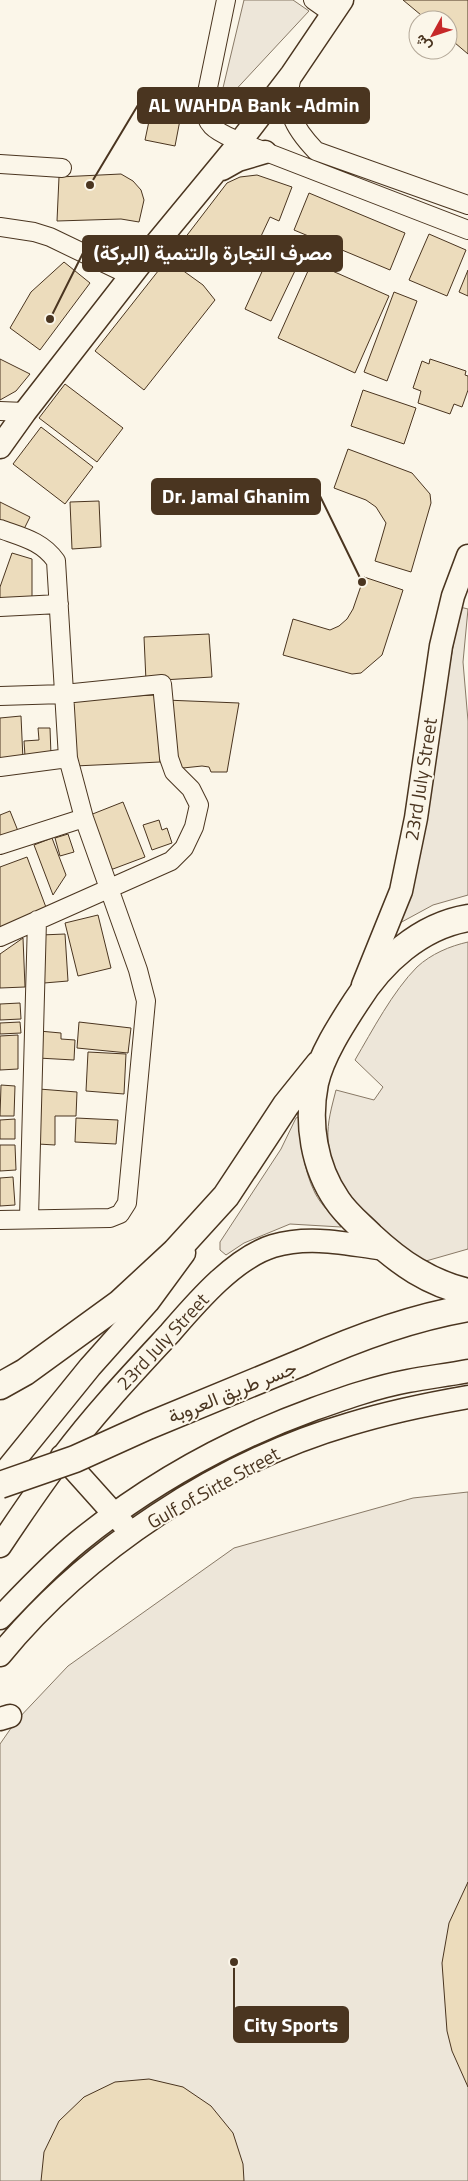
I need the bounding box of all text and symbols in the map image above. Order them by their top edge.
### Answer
north arrow [408,10,458,60]
text: ش [409,30,436,57]
callout: AL WAHDA Bank -Admin [138,88,369,123]
text: AL WAHDA Bank -Admin [149,89,359,120]
callout: مصرف التجارة والتنمية (البركة) [83,236,342,271]
text: مصرف التجارة والتنمية (البركة) [94,237,333,268]
callout: Dr. Jamal Ghanim [152,479,320,514]
text: Dr. Jamal Ghanim [162,480,310,511]
street label: 23rd July Street [396,715,444,843]
street label: 23rd July Street [109,1285,215,1396]
street label: جسر طريق العروبة [163,1352,301,1430]
street label: Gulf of Sirte Street [141,1438,285,1535]
callout: City Sports [234,2007,348,2042]
text: City Sports [244,2009,338,2040]

